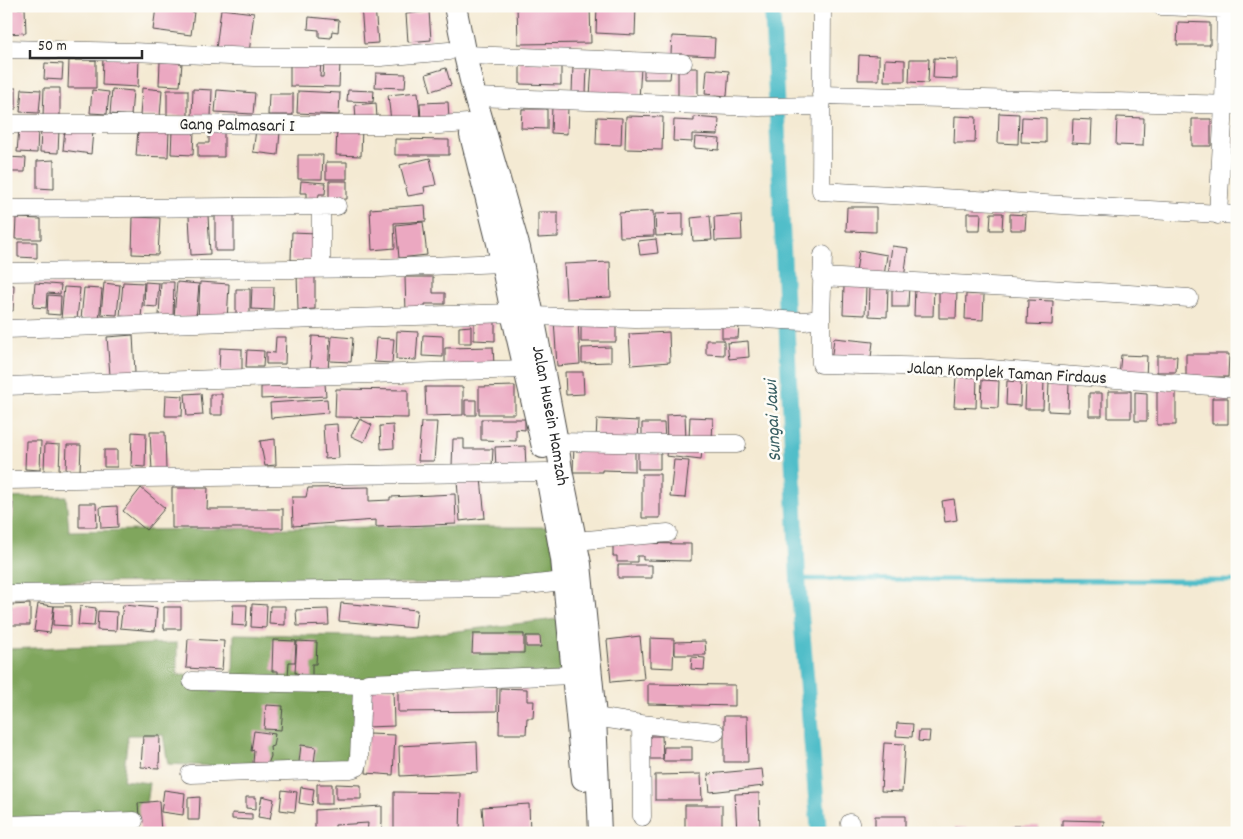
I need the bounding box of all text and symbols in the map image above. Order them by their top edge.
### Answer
scale bar [30,28,142,60]
text: 50 m [38,36,67,58]
street label: Gang Palmasari I [179,113,295,140]
street label: Jalan Husein Hamzah [524,344,574,488]
street label: Jalan Komplek Taman Firdaus [906,357,1107,392]
water label: Sungai Jawi [759,376,790,462]

